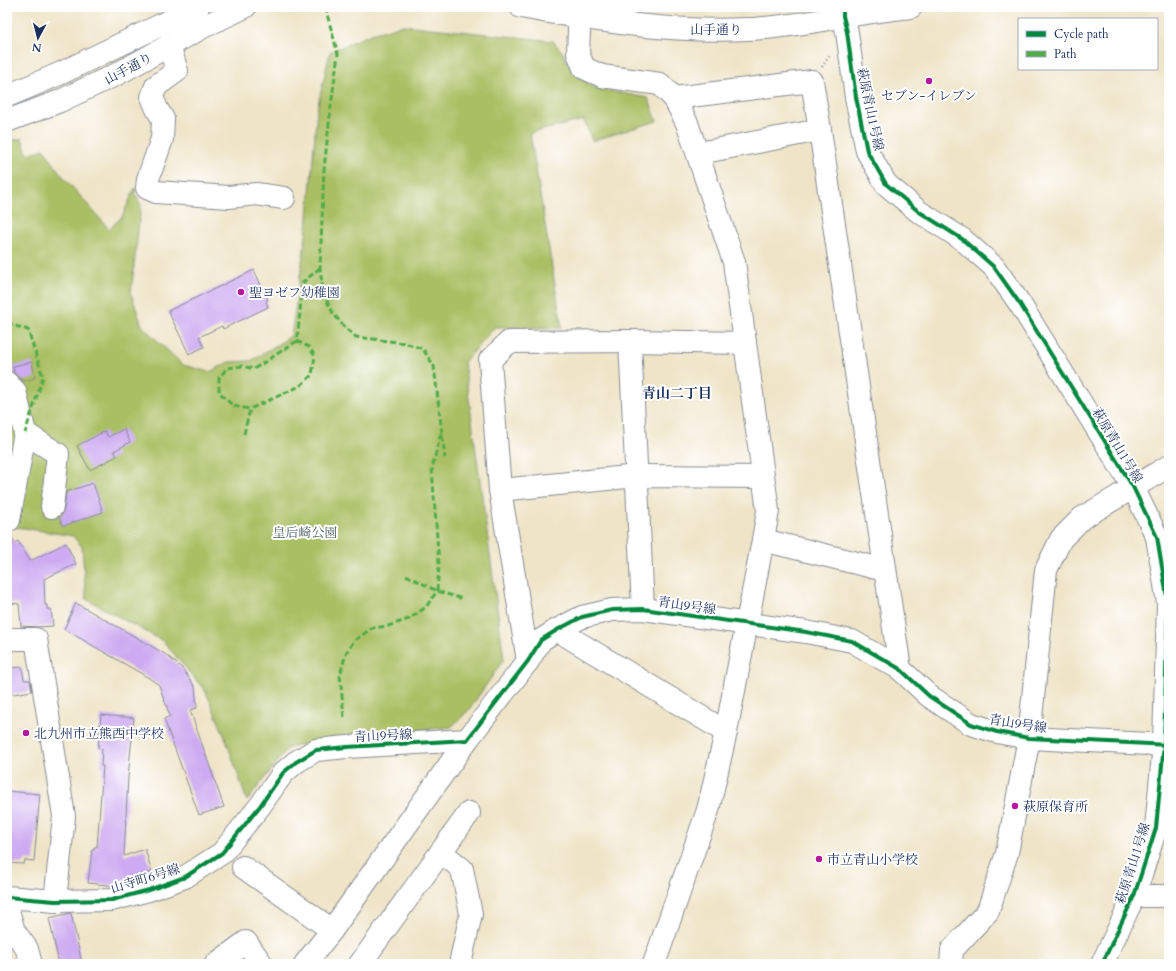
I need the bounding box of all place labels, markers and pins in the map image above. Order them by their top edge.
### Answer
marker: セブン-イレブン [924,76,934,86]
place label: セブン-イレブン [881,87,977,105]
place label: 聖ヨゼフ幼稚園 [249,284,340,302]
marker: 聖ヨゼフ幼稚園 [236,287,246,297]
place label: 北九州市立熊西中学校 [34,725,164,743]
marker: 北九州市立熊西中学校 [21,728,31,738]
place label: 萩原保育所 [1023,798,1088,816]
marker: 萩原保育所 [1010,801,1020,811]
place label: 市立青山小学校 [827,851,918,869]
marker: 市立青山小学校 [814,854,824,864]

